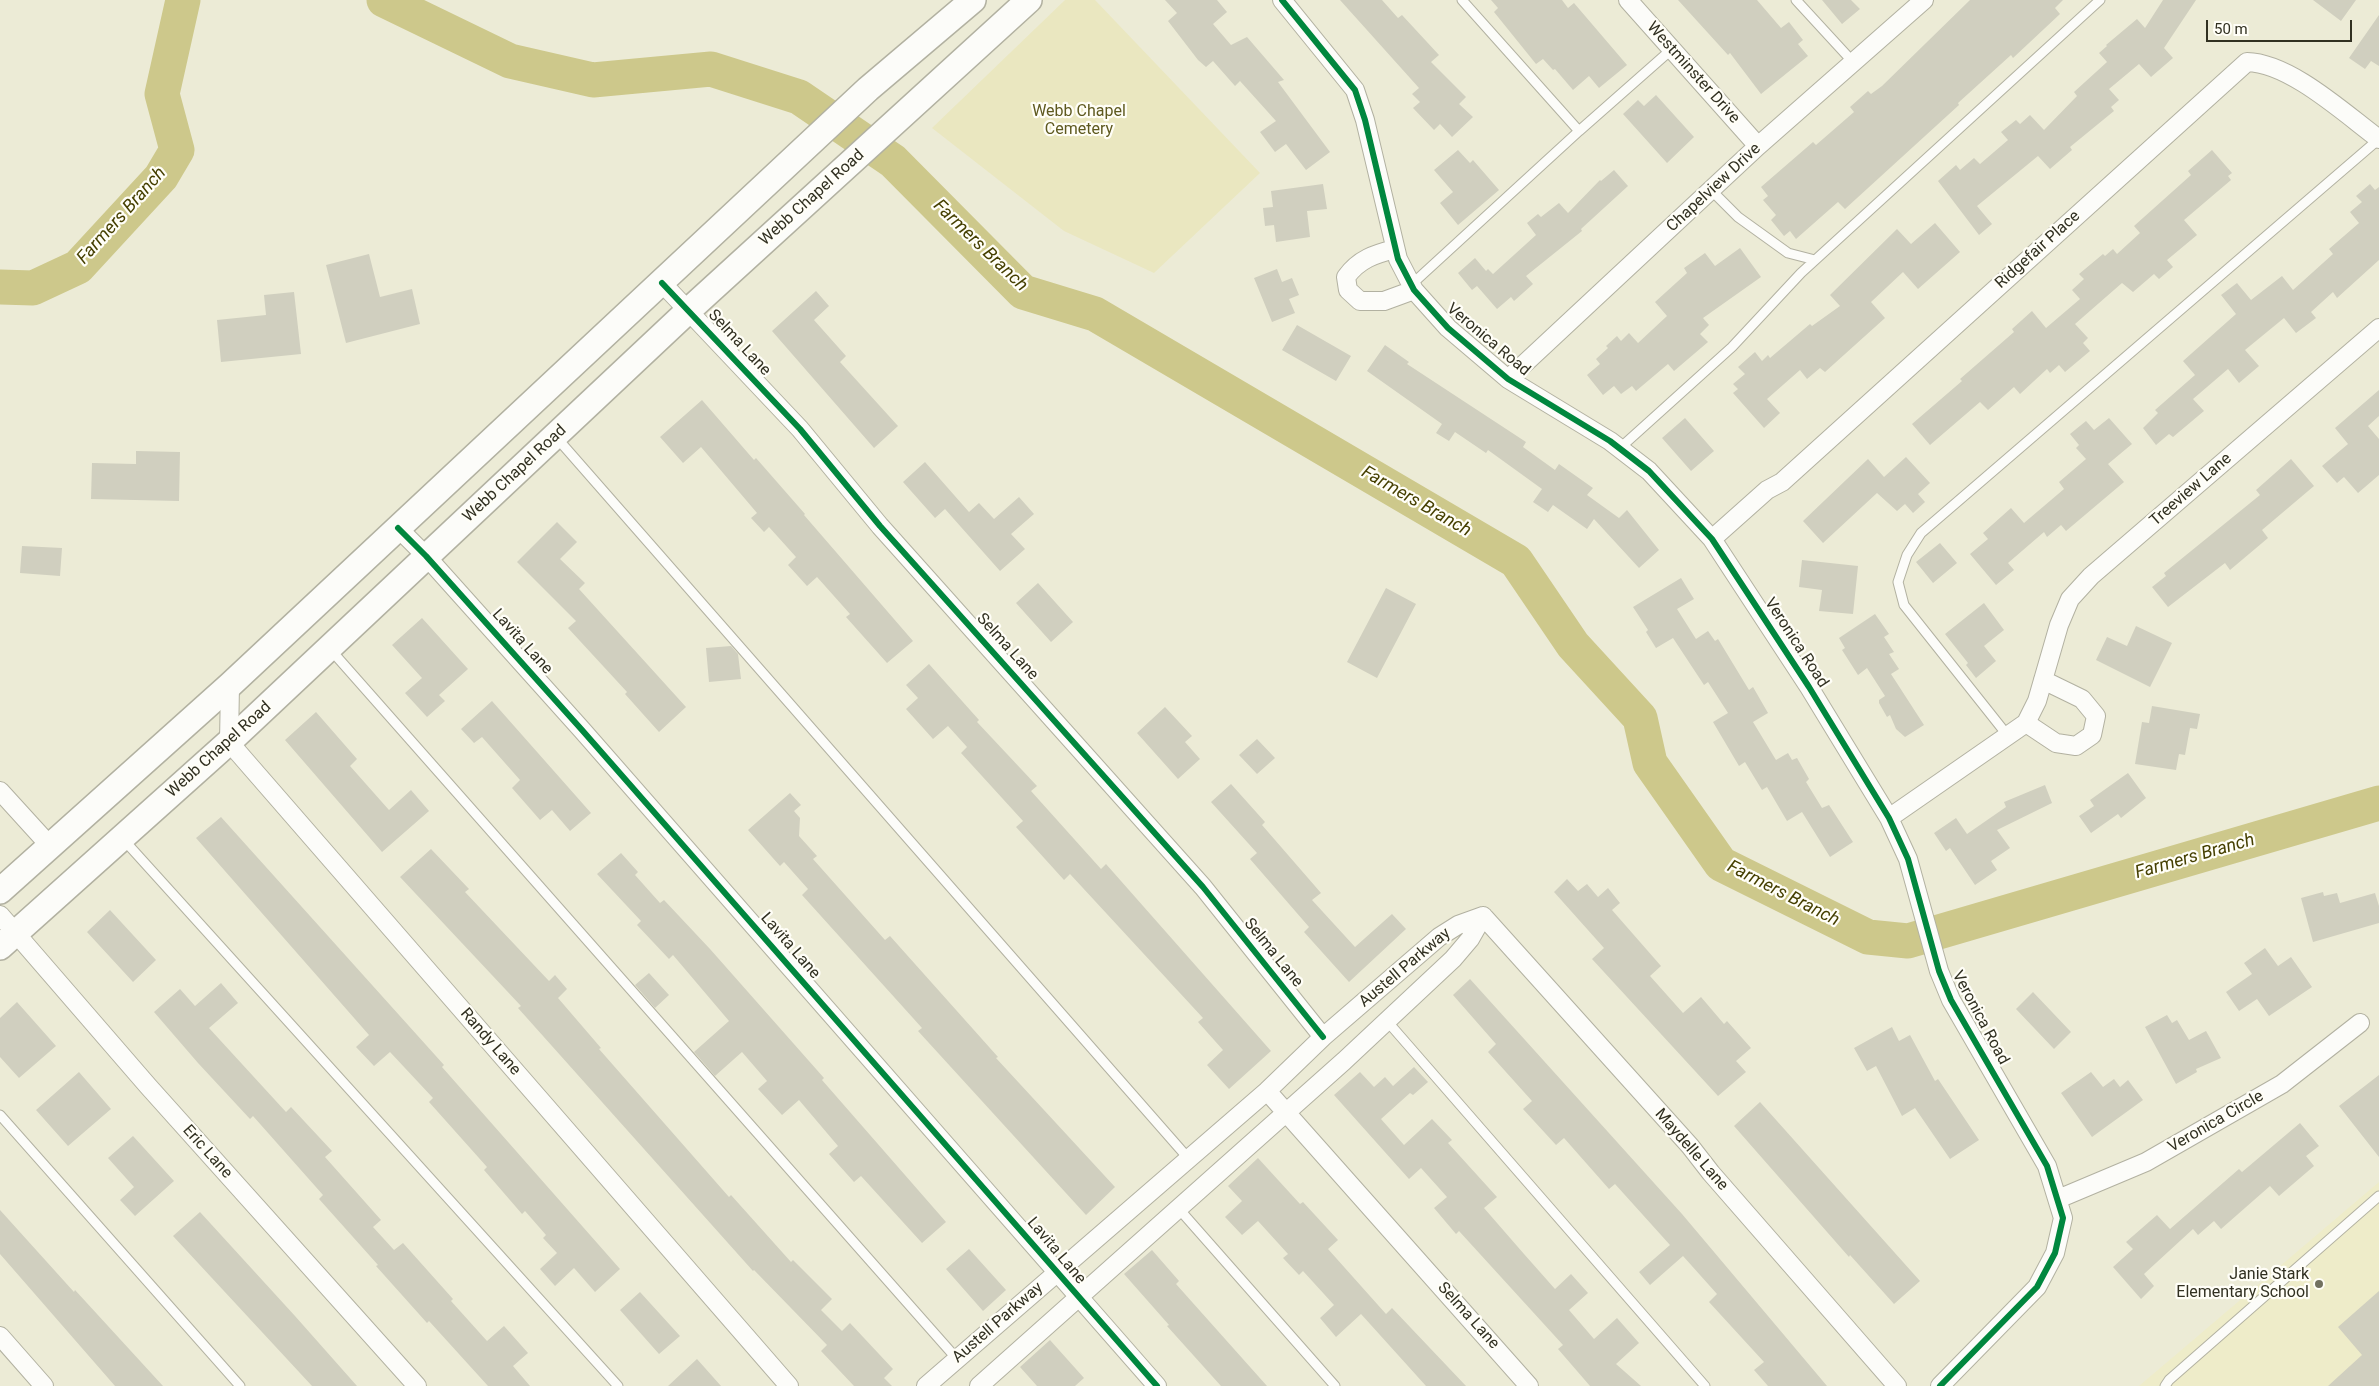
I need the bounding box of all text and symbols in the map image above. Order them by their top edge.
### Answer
scale bar [2209,10,2355,42]
street label: Westminster Drive [1642,18,1744,128]
text: 50 m [2214,20,2248,38]
park label: Webb Chapel Cemetery [1032,102,1126,140]
street label: Chapelview Drive [1663,140,1765,236]
street label: Webb Chapel Road [756,146,868,250]
water label: Farmers Branch [73,163,171,269]
water label: Farmers Branch [928,196,1032,296]
street label: Ridgefair Place [1992,207,2084,293]
street label: Veronica Road [1442,299,1534,381]
street label: Selma Lane [704,306,774,380]
street label: Webb Chapel Road [459,421,571,527]
street label: Treeview Lane [2146,449,2236,531]
water label: Farmers Branch [1357,462,1475,542]
street label: Veronica Road [1760,594,1832,692]
street label: Lavita Lane [488,605,556,679]
street label: Selma Lane [972,610,1042,684]
street label: Webb Chapel Road [163,698,275,802]
water label: Farmers Branch [2133,830,2257,884]
water label: Farmers Branch [1723,856,1843,932]
street label: Lavita Lane [756,909,824,983]
street label: Selma Lane [1239,915,1307,991]
street label: Austell Parkway [1355,924,1455,1012]
street label: Veronica Road [1947,968,2013,1068]
street label: Randy Lane [456,1005,524,1079]
street label: Veronica Circle [2165,1087,2267,1157]
street label: Maydelle Lane [1650,1105,1732,1195]
street label: Eric Lane [178,1121,236,1183]
street label: Lavita Lane [1022,1214,1090,1288]
place label: Janie Stark Elementary School [2176,1265,2309,1303]
marker: Janie Stark Elementary School [2313,1278,2325,1290]
street label: Austell Parkway [949,1279,1047,1367]
street label: Selma Lane [1433,1279,1503,1353]

